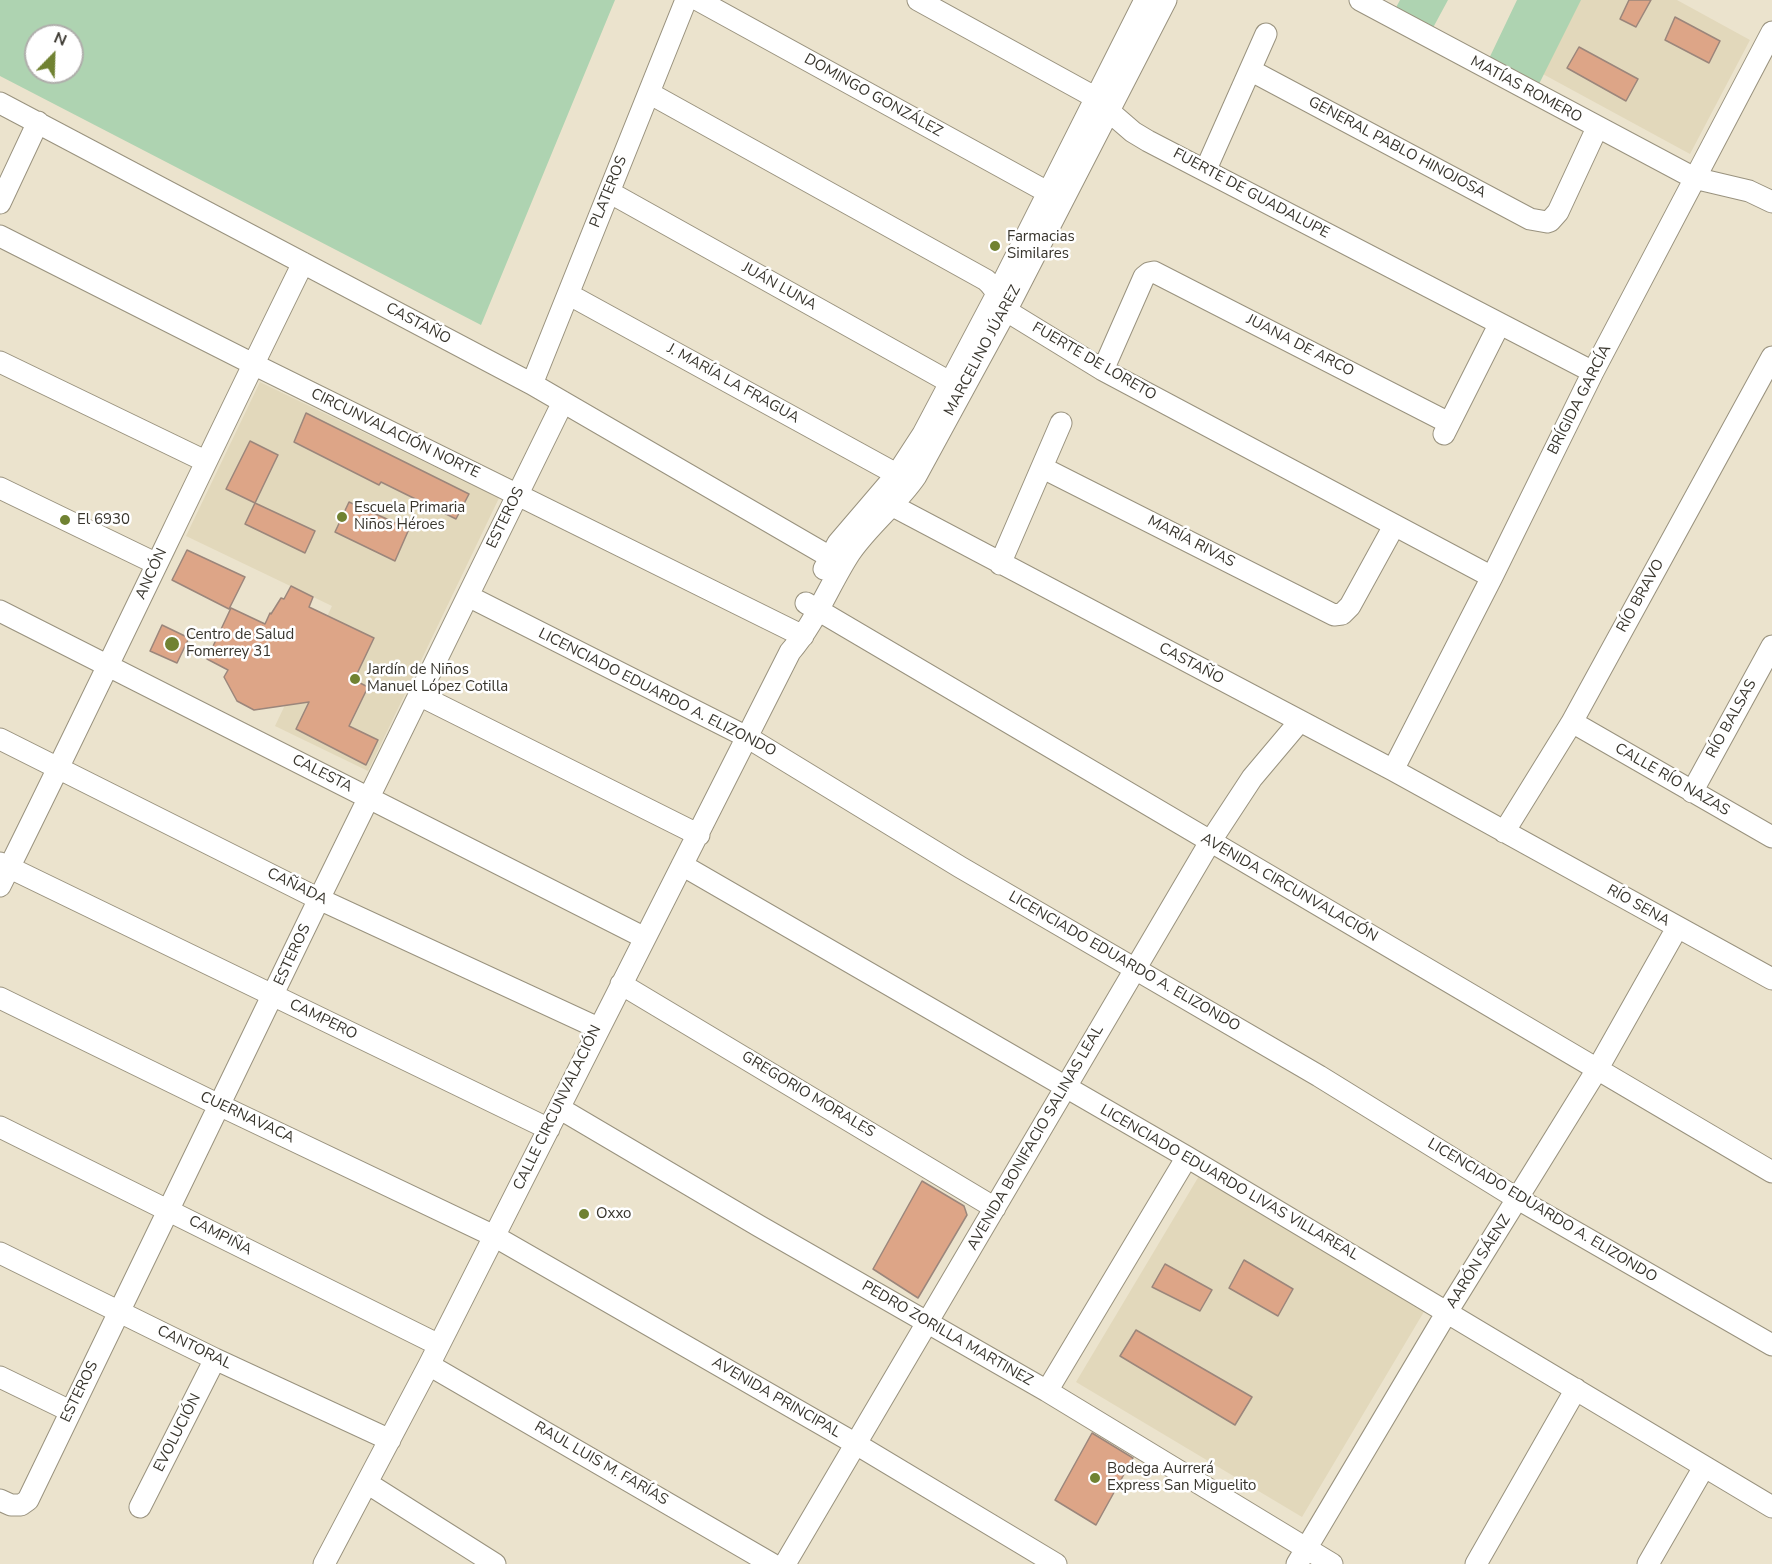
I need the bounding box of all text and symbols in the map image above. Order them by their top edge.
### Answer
north arrow [24,24,84,84]
text: N [50,27,70,52]
street label: DOMINGO GONZÁLEZ [801,50,945,142]
street label: MATÍAS ROMERO [1467,53,1585,127]
street label: GENERAL PABLO HINOJOSA [1305,93,1489,203]
street label: FUERTE DE GUADALUPE [1170,145,1332,243]
street label: PLATEROS [586,154,632,230]
place label: Farmacias Similares [1007,228,1075,263]
marker: Farmacias Similares [988,239,1002,253]
street label: JUÁN LUNA [739,259,819,315]
street label: MARCELINO JÚAREZ [941,283,1025,419]
street label: CASTAÑO [382,299,454,349]
street label: JUANA DE ARCO [1243,311,1357,381]
street label: FUERTE DE LORETO [1029,319,1159,405]
street label: J. MARÍA LA FRAGUA [664,340,802,428]
street label: BRÍGIDA GARCÍA [1544,342,1616,458]
street label: CIRCUNVALACIÓN NORTE [308,385,482,483]
street label: ESTEROS [483,484,529,552]
place label: Escuela Primaria Niños Héroes [354,499,465,534]
marker: Escuela Primaria Niños Héroes [335,510,349,524]
place label: El 6930 [77,511,130,529]
street label: MARÍA RIVAS [1144,512,1238,572]
marker: El 6930 [58,513,72,527]
street label: ANCÓN [132,546,172,602]
street label: RÍO BRAVO [1614,556,1668,636]
street label: LICENCIADO EDUARDO A. ELIZONDO [535,625,779,761]
place label: Centro de Salud Fomerrey 31 [186,626,294,661]
marker: Centro de Salud Fomerrey 31 [163,635,181,653]
street label: CASTAÑO [1155,639,1227,689]
place label: Jardín de Niños Manuel López Cotilla [367,661,508,696]
marker: Jardín de Niños Manuel López Cotilla [348,672,362,686]
street label: RÍO BALSAS [1703,676,1761,762]
street label: CALLE RÍO NAZAS [1611,740,1733,820]
street label: CALESTA [289,751,355,797]
street label: AVENIDA CIRCUNVALACIÓN [1197,830,1381,946]
street label: CAÑADA [264,865,330,909]
street label: RÍO SENA [1603,881,1673,931]
street label: LICENCIADO EDUARDO A. ELIZONDO [1005,888,1243,1036]
street label: ESTEROS [271,921,315,989]
street label: CAMPERO [286,996,360,1044]
street label: AVENIDA BONIFACIO SALINAS LEAL [964,1022,1108,1254]
street label: CALLE CIRCUNVALACIÓN [510,1023,606,1193]
street label: GREGORIO MORALES [738,1048,878,1142]
street label: CUERNAVACA [197,1088,297,1148]
street label: LICENCIADO EDUARDO LIVAS VILLAREAL [1096,1101,1362,1265]
street label: LICENCIADO EDUARDO A. ELIZONDO [1424,1135,1660,1287]
place label: Oxxo [596,1205,631,1223]
marker: Oxxo [577,1207,591,1221]
street label: CAMPIÑA [185,1212,255,1260]
street label: AARÓN SÁENZ [1443,1212,1515,1312]
street label: PEDRO ZORILLA MARTINEZ [858,1278,1036,1390]
street label: CANTORAL [154,1322,234,1374]
street label: AVENIDA PRINCIPAL [708,1354,844,1442]
street label: ESTEROS [57,1358,103,1426]
street label: EVOLUCIÓN [151,1391,205,1475]
street label: RAUL LUIS M. FARÍAS [531,1418,671,1510]
place label: Bodega Aurrerá Express San Miguelito [1107,1460,1256,1495]
marker: Bodega Aurrerá Express San Miguelito [1088,1471,1102,1485]

